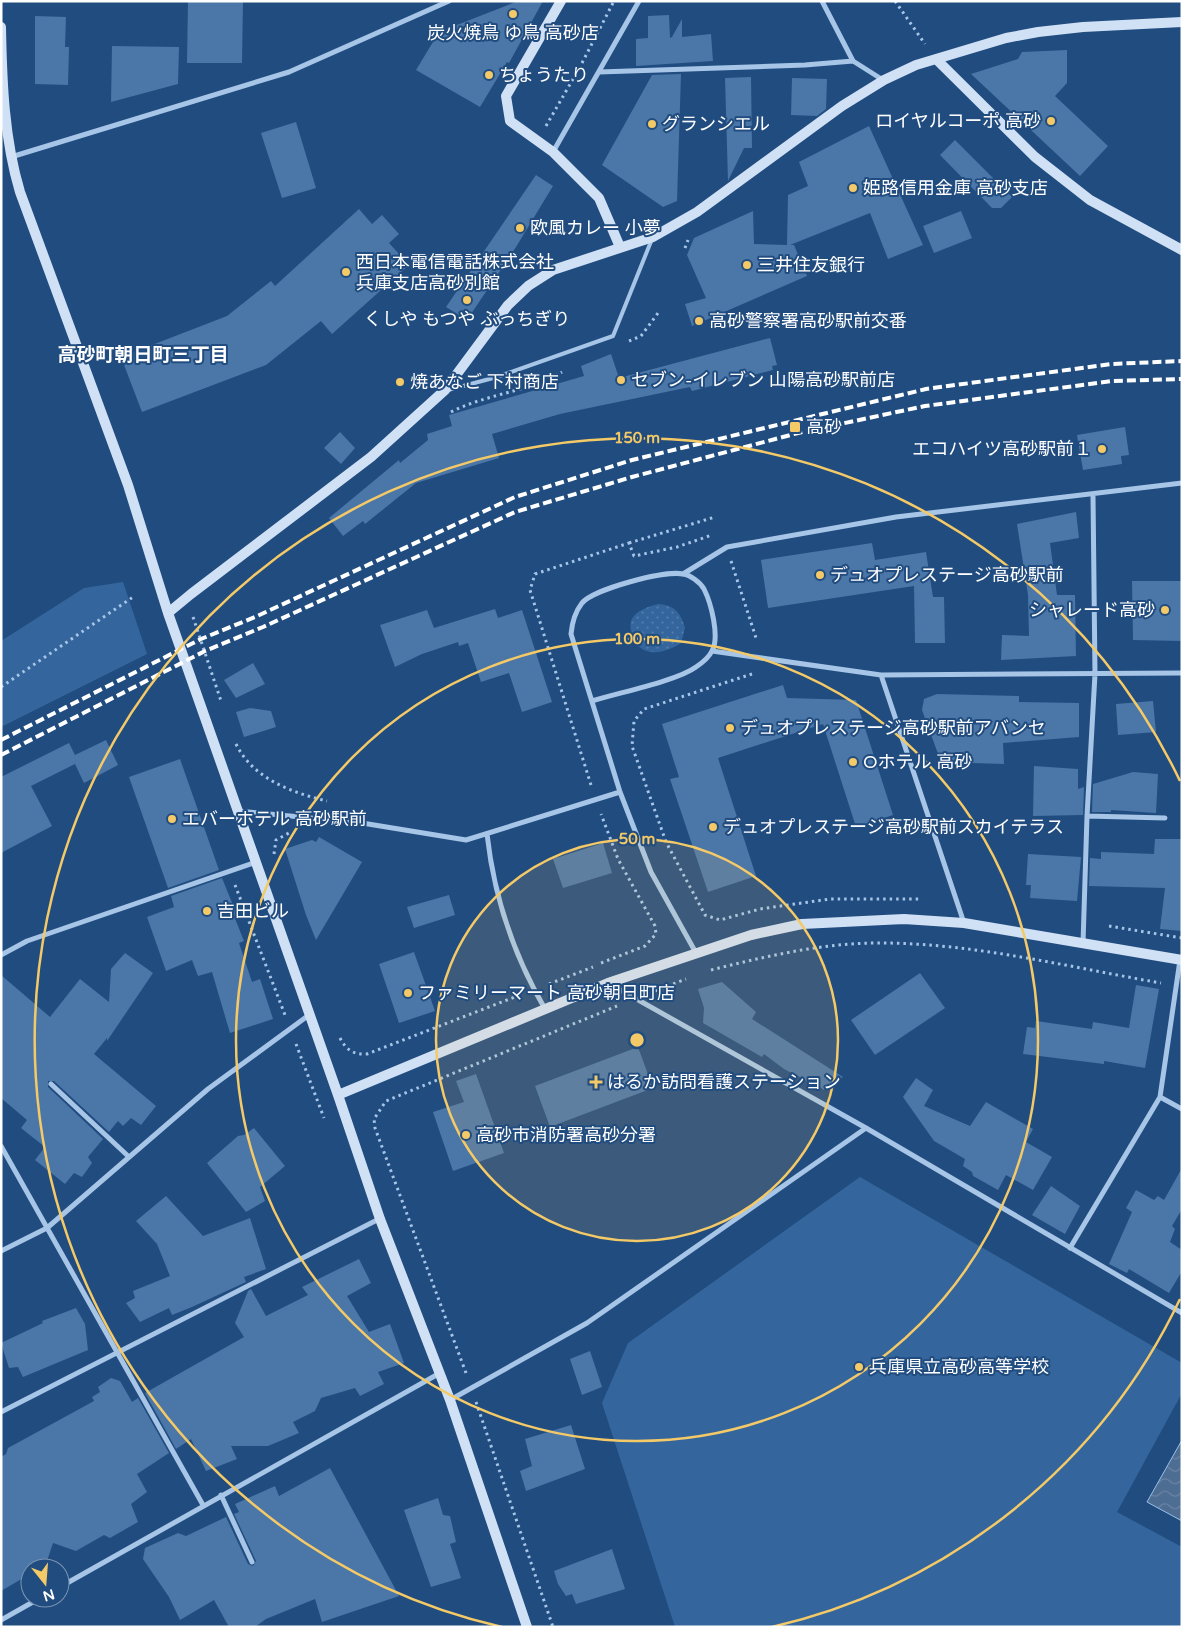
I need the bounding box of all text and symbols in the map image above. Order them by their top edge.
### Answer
marker: 炭火焼鳥 ゆ鳥 高砂店 [507,8,519,20]
place label: 炭火焼鳥 ゆ鳥 高砂店 [427,22,599,44]
place label: ちょうたり [499,64,589,86]
marker: ちょうたり [483,69,495,81]
place label: ロイヤルコーポ 高砂 [875,110,1041,132]
place label: グランシエル [662,113,770,135]
marker: ロイヤルコーポ 高砂 [1045,115,1057,127]
marker: グランシエル [646,118,658,130]
place label: 姫路信用金庫 高砂支店 [863,177,1048,199]
marker: 姫路信用金庫 高砂支店 [847,182,859,194]
place label: 欧風カレー 小夢 [530,217,661,239]
marker: 欧風カレー 小夢 [514,222,526,234]
place label: 西日本電信電話株式会社 兵庫支店高砂別館 [356,251,554,294]
place label: 三井住友銀行 [757,254,865,276]
marker: 三井住友銀行 [741,259,753,271]
marker: 西日本電信電話株式会社 兵庫支店高砂別館 [340,266,352,278]
marker: くしや もつや ぶっちぎり [461,294,473,306]
place label: くしや もつや ぶっちぎり [364,308,570,330]
place label: 高砂警察署高砂駅前交番 [709,310,907,332]
marker: 高砂警察署高砂駅前交番 [693,315,705,327]
district label: 高砂町朝日町三丁目 [57,344,229,366]
place label: セブン-イレブン 山陽高砂駅前店 [631,369,895,391]
place label: 焼あなご 下村商店 [410,371,559,393]
marker: セブン-イレブン 山陽高砂駅前店 [615,374,627,386]
marker: 焼あなご 下村商店 [394,376,406,388]
place label: 高砂 [806,416,842,438]
marker: 高砂 [788,420,802,434]
text: 150 m [614,429,660,447]
place label: エコハイツ高砂駅前１ [912,438,1092,460]
marker: エコハイツ高砂駅前１ [1096,443,1108,455]
place label: デュオプレステージ高砂駅前 [830,564,1064,586]
marker: デュオプレステージ高砂駅前 [814,569,826,581]
place label: シャレード高砂 [1029,599,1155,621]
marker: シャレード高砂 [1159,604,1171,616]
text: 100 m [614,630,660,648]
place label: デュオプレステージ高砂駅前アバンセ [740,717,1046,739]
marker: デュオプレステージ高砂駅前アバンセ [724,722,736,734]
place label: Oホテル 高砂 [863,751,972,773]
marker: Oホテル 高砂 [847,756,859,768]
place label: エバーホテル 高砂駅前 [182,808,367,830]
marker: エバーホテル 高砂駅前 [166,813,178,825]
place label: デュオプレステージ高砂駅前スカイテラス [723,816,1064,838]
marker: デュオプレステージ高砂駅前スカイテラス [707,821,719,833]
text: 50 m [619,830,655,848]
place label: 吉田ビル [217,900,289,922]
marker: 吉田ビル [201,905,213,917]
place label: ファミリーマート 高砂朝日町店 [418,982,675,1004]
marker: ファミリーマート 高砂朝日町店 [402,987,414,999]
centre of rings [628,1031,646,1049]
place label: はるか訪問看護ステーション [607,1071,841,1093]
marker: はるか訪問看護ステーション [589,1075,603,1089]
place label: 高砂市消防署高砂分署 [476,1124,656,1146]
marker: 高砂市消防署高砂分署 [460,1129,472,1141]
place label: 兵庫県立高砂高等学校 [869,1356,1049,1378]
marker: 兵庫県立高砂高等学校 [853,1361,865,1373]
north arrow [20,1558,70,1608]
text: N [41,1585,57,1605]

